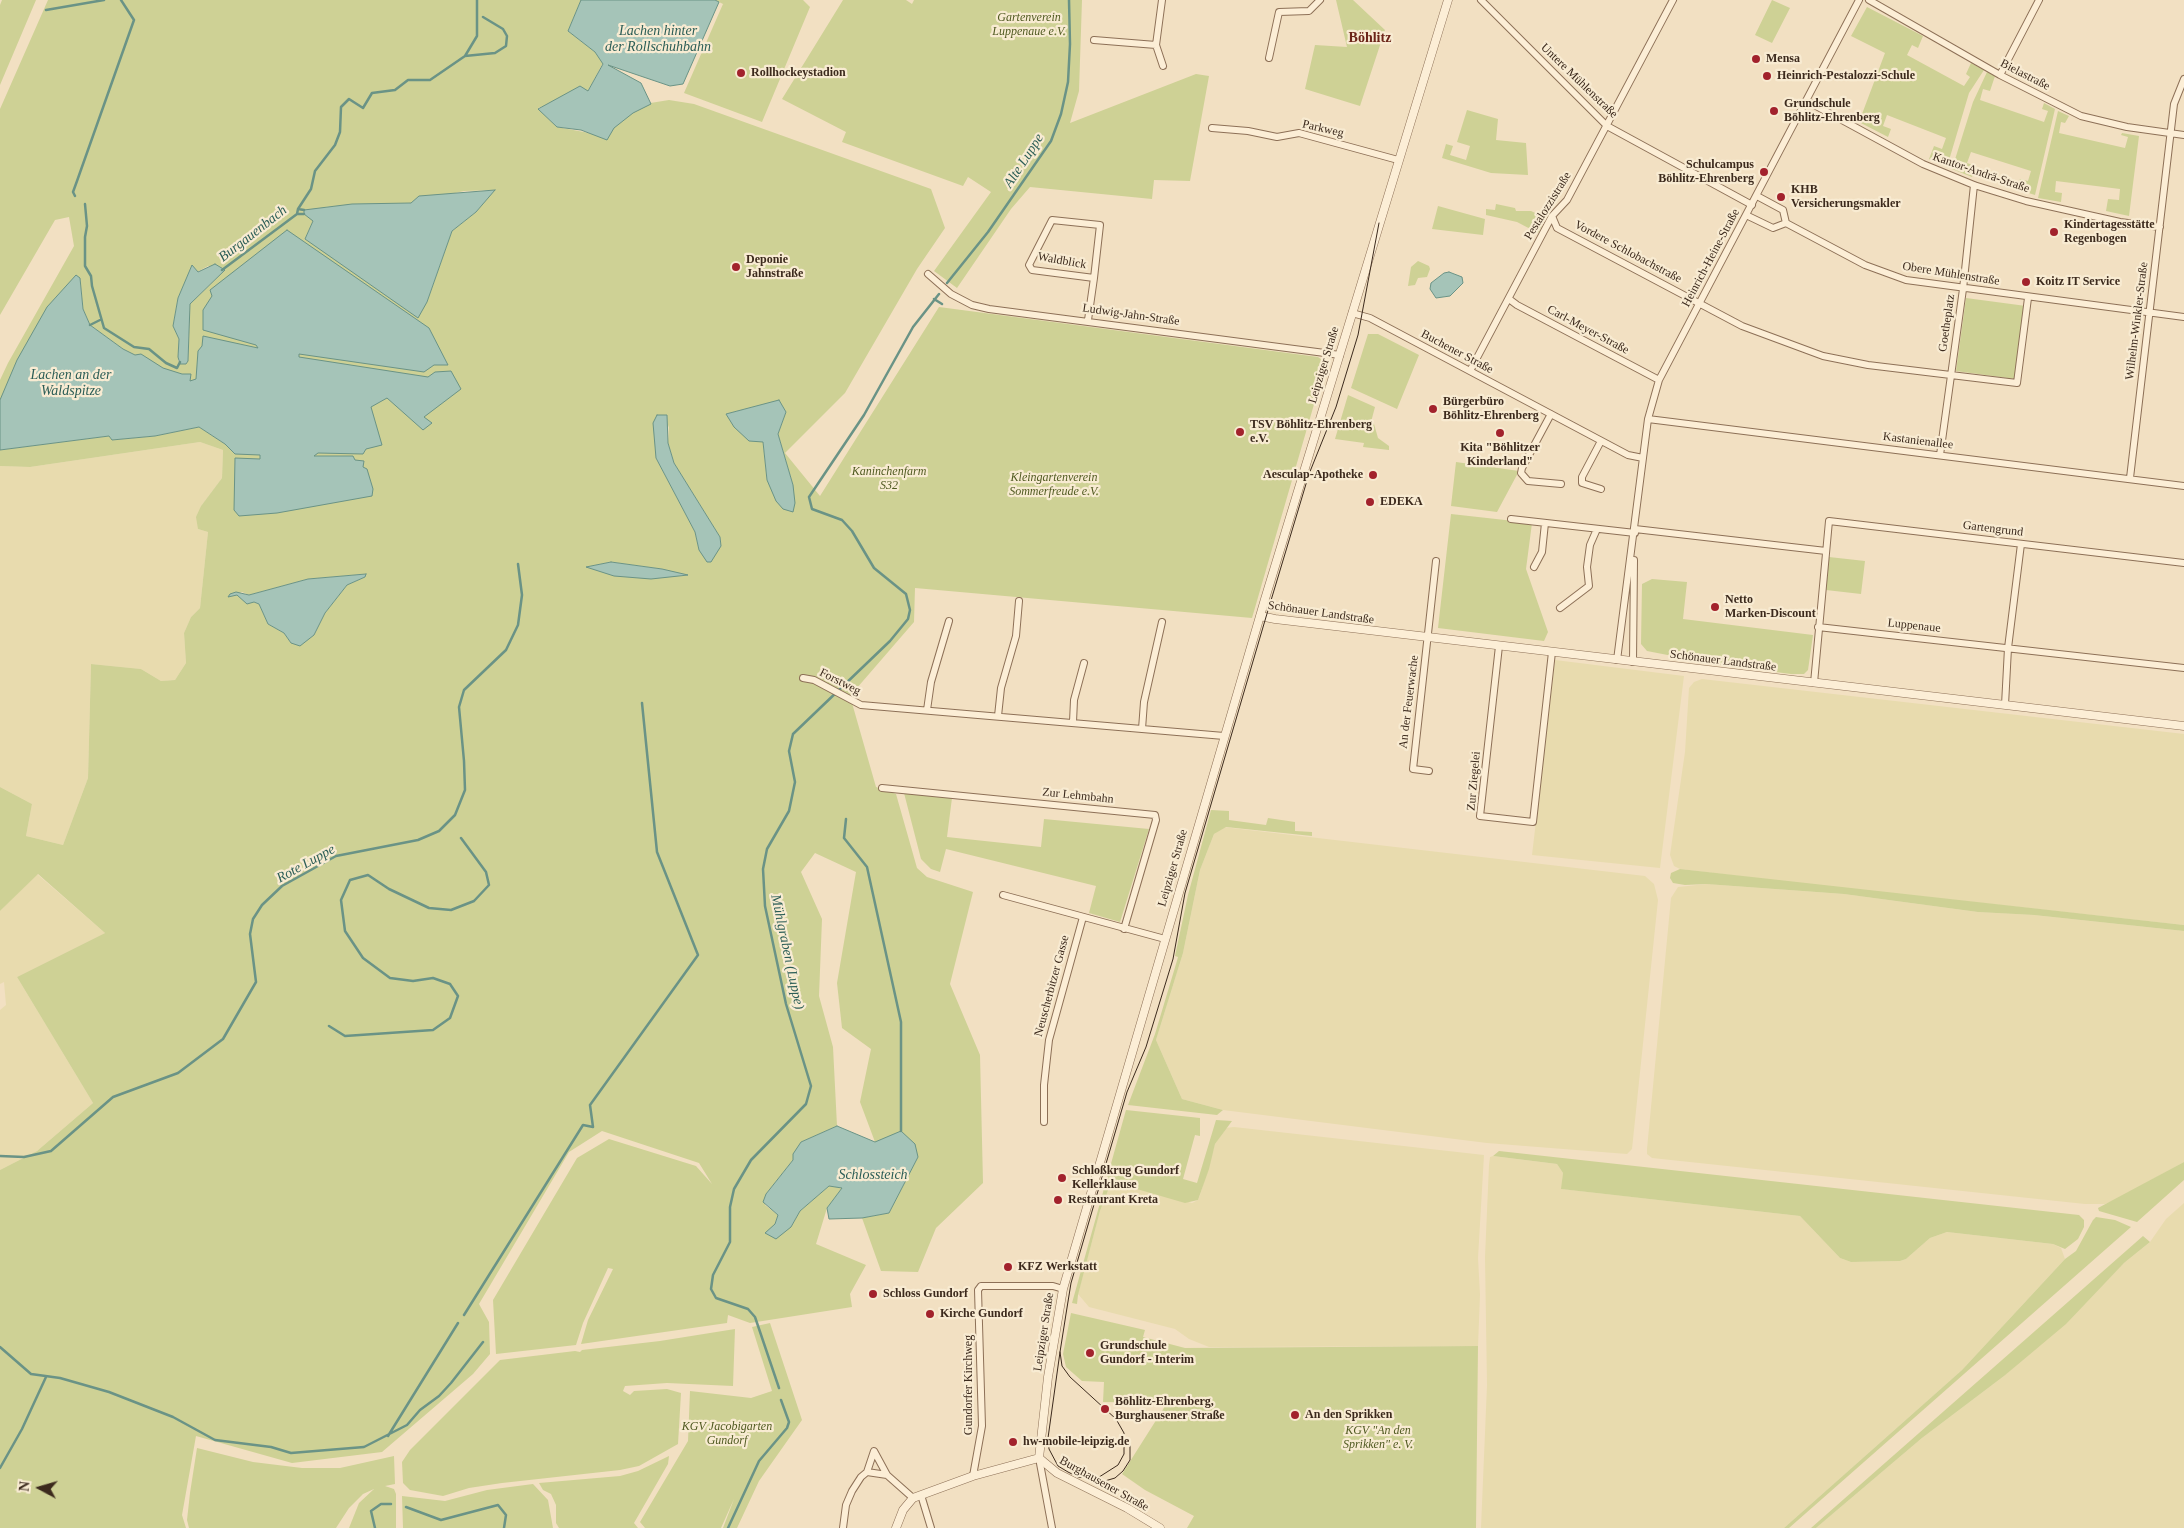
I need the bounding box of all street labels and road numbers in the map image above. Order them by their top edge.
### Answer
street label: Untere Mühlenstraße [1537,41,1621,121]
street label: Bielastraße [1998,56,2052,94]
street label: Parkweg [1301,117,1345,141]
street label: Kantor-Andrä-Straße [1931,150,2031,196]
street label: Pestalozzistraße [1521,169,1575,243]
street label: Heinrich-Heine-Straße [1679,206,1743,310]
street label: Vordere Schlobachstraße [1572,218,1684,286]
street label: Waldblick [1037,250,1087,272]
street label: Obere Mühlenstraße [1901,259,2001,289]
street label: Wilhelm-Winkler-Straße [2123,261,2151,381]
street label: Goetheplatz [1936,293,1958,353]
street label: Ludwig-Jahn-Straße [1081,301,1181,329]
street label: Carl-Meyer-Straße [1545,302,1631,358]
street label: Leipziger Straße [1305,325,1343,405]
street label: Buchener Straße [1418,327,1496,377]
street label: Kastanienallee [1882,430,1954,452]
street label: Gartengrund [1962,518,2024,540]
street label: Schönauer Landstraße [1267,598,1375,628]
street label: Luppenaue [1887,616,1941,636]
street label: Schönauer Landstraße [1669,647,1777,675]
street label: An der Feuerwache [1396,654,1422,750]
street label: Forstweg [817,665,863,699]
street label: Zur Ziegelei [1464,751,1484,811]
street label: Zur Lehmbahn [1042,785,1114,807]
street label: Leipziger Straße [1155,828,1191,908]
street label: Neuscherbitzer Gasse [1032,934,1072,1038]
street label: Leipziger Straße [1031,1292,1057,1372]
street label: Gundorfer Kirchweg [962,1335,976,1435]
street label: Burghausener Straße [1057,1453,1151,1515]

